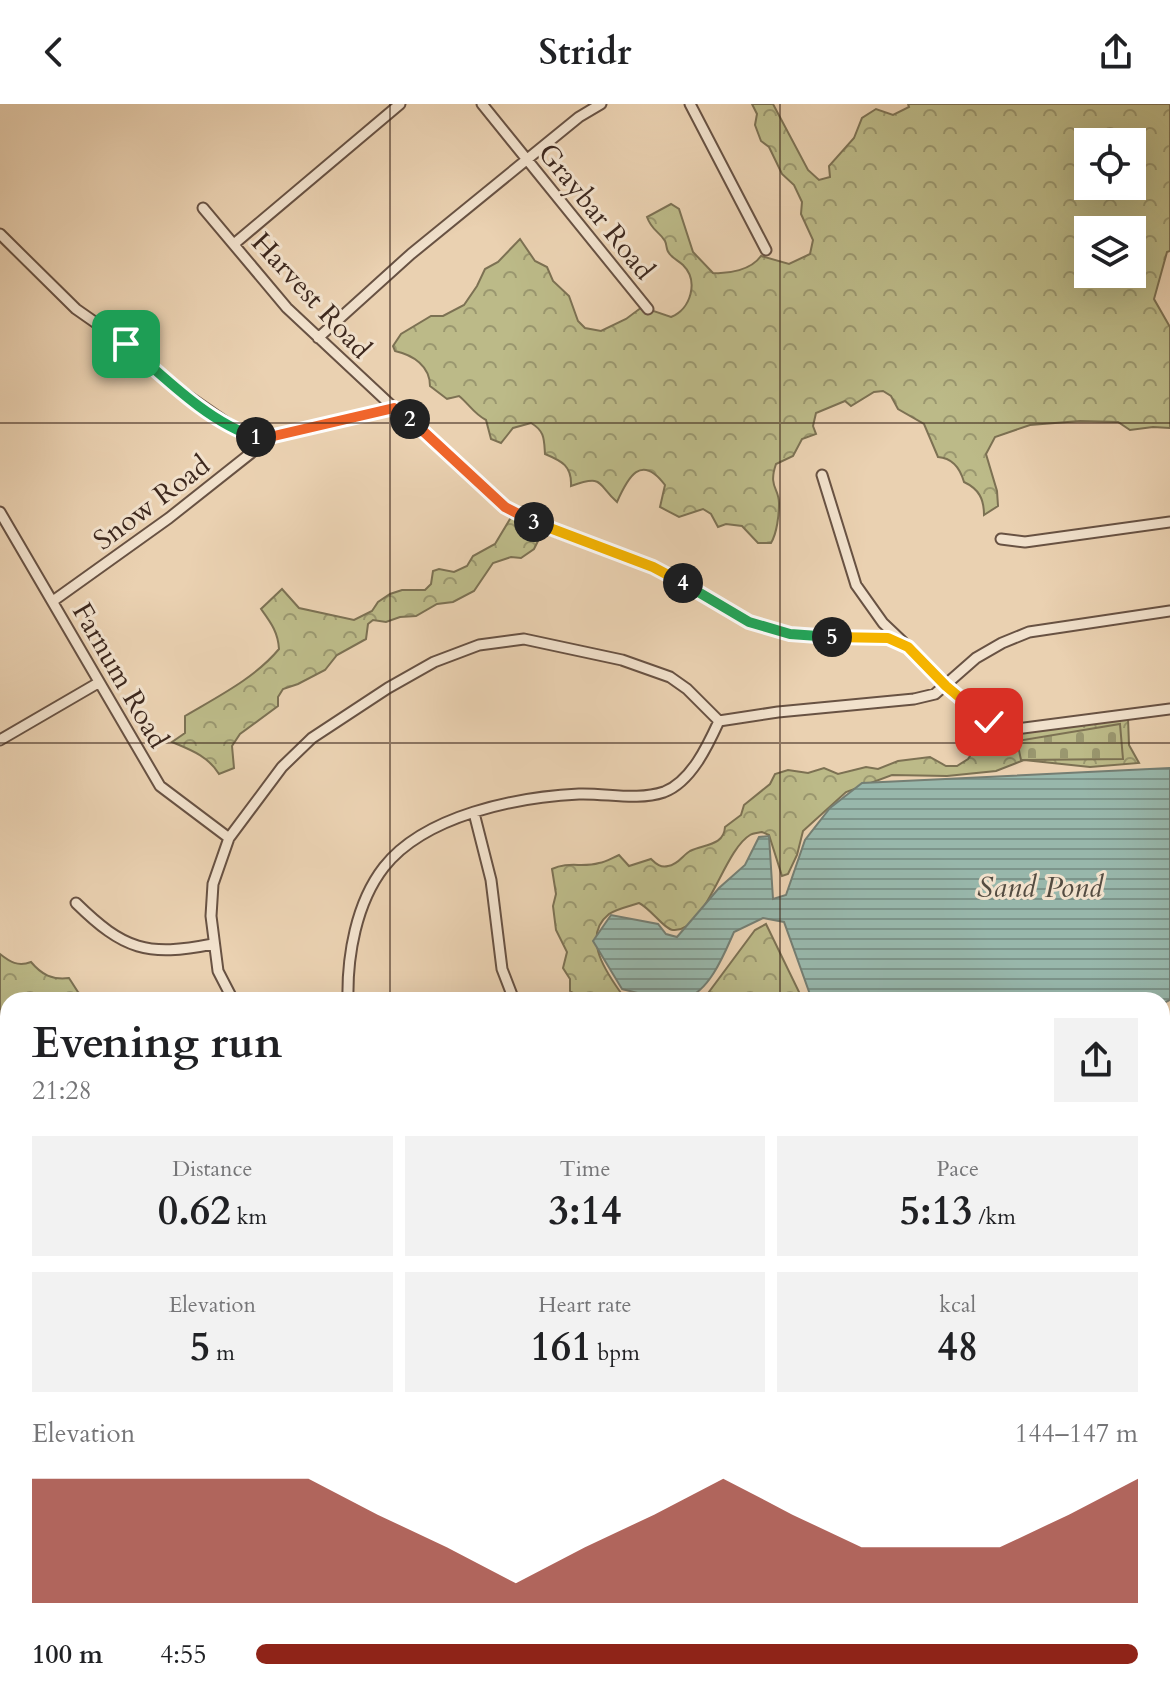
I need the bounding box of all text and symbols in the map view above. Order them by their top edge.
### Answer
text: Stridr [539,28,631,77]
icon: back [32,30,76,74]
icon: share [1094,30,1138,74]
map controls [1074,128,1146,288]
button: locate [1074,128,1146,200]
street label: Graybar Road [529,135,663,288]
button: layers [1074,216,1146,288]
street label: Harvest Road [243,224,380,367]
pin [92,310,160,378]
icon: arrive [104,322,148,366]
pin: 2 [390,399,430,439]
text: 2 [404,404,416,434]
pin: 1 [236,417,276,457]
text: 1 [250,422,262,452]
street label: Snow Road [86,446,218,559]
pin: 3 [514,502,554,542]
text: 3 [528,507,540,537]
pin: 4 [663,563,703,603]
text: 4 [677,568,689,598]
street label: Farnum Road [63,596,177,755]
pin: 5 [812,617,852,657]
text: 5 [826,622,838,652]
pin [955,688,1023,756]
icon: check [967,700,1011,744]
water label: Sand Pond [977,867,1105,908]
text: Evening run [32,1013,282,1073]
button: share [1054,1018,1138,1102]
text: 21:28 [32,1073,92,1108]
text: Distance [172,1154,253,1184]
text: Time [560,1154,610,1184]
text: Pace [936,1154,979,1184]
text: 0.62 [158,1184,231,1239]
text: 3:14 [548,1184,622,1239]
text: 5:13 [899,1184,972,1239]
text: km [231,1202,267,1232]
text: /km [972,1202,1016,1232]
text: Elevation [169,1290,256,1320]
text: Heart rate [538,1290,632,1320]
text: kcal [939,1290,976,1320]
text: 5 [190,1320,210,1375]
text: 161 [530,1320,592,1375]
text: 48 [937,1320,978,1375]
text: m [210,1338,235,1368]
text: bpm [592,1338,640,1368]
text: Elevation [32,1416,135,1451]
text: 144–147 m [1015,1416,1138,1451]
text: 100 m [32,1637,103,1672]
text: 4:55 [160,1637,207,1672]

